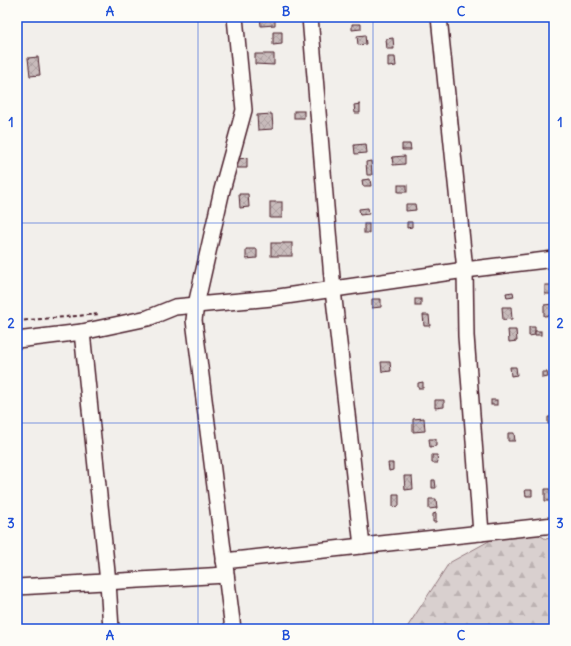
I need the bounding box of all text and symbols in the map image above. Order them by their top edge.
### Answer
text: A [106,3,115,20]
text: B [282,3,291,20]
text: C [457,3,466,20]
text: 1 [8,114,14,131]
text: 1 [557,114,563,131]
text: 2 [7,315,15,332]
text: 2 [556,315,564,332]
text: 3 [7,515,15,532]
text: 3 [556,515,564,532]
text: A [106,627,115,644]
text: B [282,627,291,644]
text: C [457,627,466,644]

